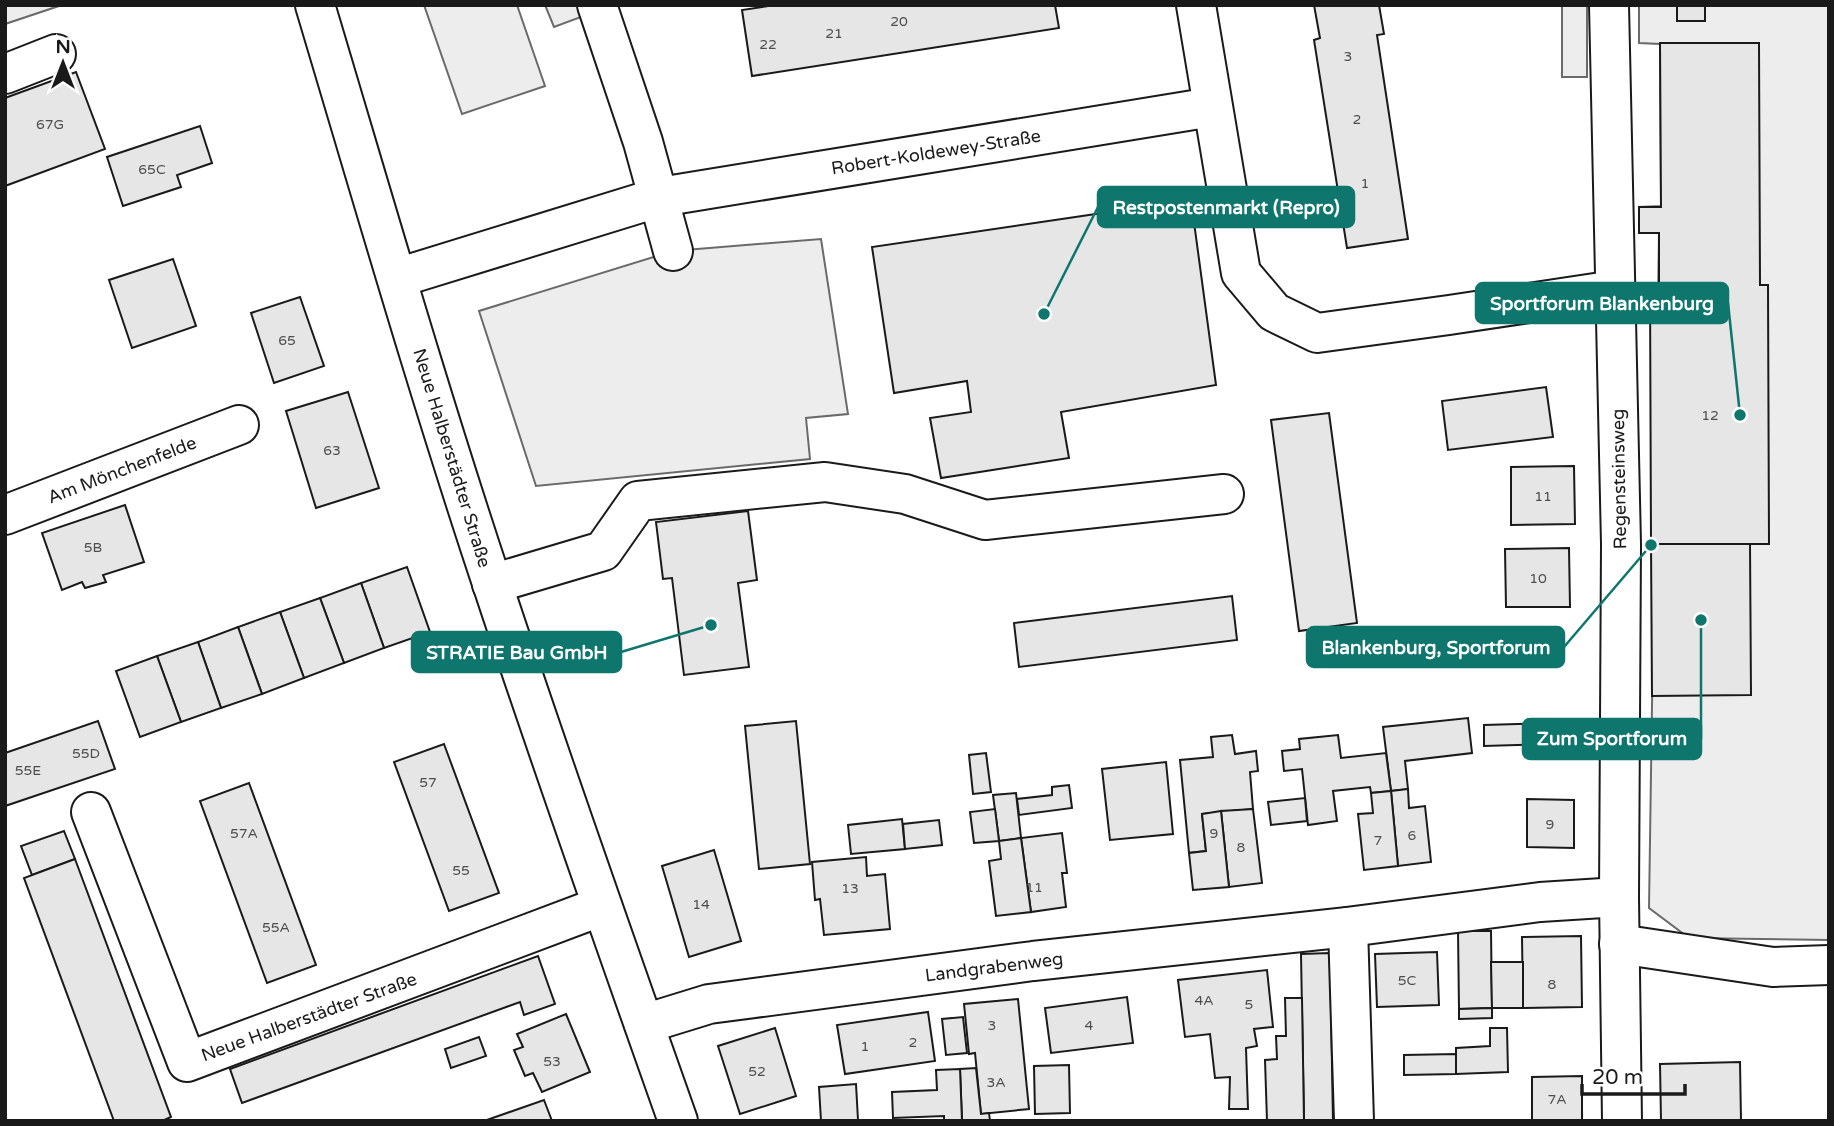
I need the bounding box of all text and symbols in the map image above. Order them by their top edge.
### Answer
house number: 20 [890,13,908,30]
house number: 21 [825,25,843,42]
north arrow [28,28,98,98]
text: N [55,36,71,58]
house number: 22 [759,36,777,53]
house number: 3 [1344,48,1352,65]
house number: 2 [1353,111,1361,128]
house number: 67G [36,116,64,133]
street label: Robert-Koldewey-Straße [830,125,1042,179]
house number: 65C [138,161,166,178]
house number: 1 [1361,175,1369,192]
callout: Restpostenmarkt (Repro) [1098,187,1354,227]
text: Restpostenmarkt (Repro) [1112,197,1340,220]
callout: Sportforum Blankenburg [1476,283,1728,323]
text: Sportforum Blankenburg [1490,293,1714,316]
house number: 65 [278,332,296,349]
street label: Neue Halberstädter Straße [408,346,496,570]
house number: 12 [1701,407,1719,424]
street label: Regensteinsweg [1607,408,1631,550]
street label: Am Mönchenfelde [44,431,200,509]
house number: 63 [323,442,341,459]
house number: 11 [1534,488,1552,505]
house number: 5B [84,539,102,556]
house number: 10 [1529,570,1547,587]
callout: Blankenburg, Sportforum [1307,627,1564,667]
callout: STRATIE Bau GmbH [412,632,621,672]
text: Blankenburg, Sportforum [1321,637,1551,660]
text: STRATIE Bau GmbH [426,642,608,664]
callout: Zum Sportforum [1523,719,1701,759]
text: Zum Sportforum [1537,728,1687,751]
house number: 55D [72,745,100,762]
house number: 55E [15,762,41,779]
house number: 57 [419,774,437,791]
house number: 9 [1546,816,1554,833]
house number: 57A [230,825,258,842]
house number: 9 [1210,825,1218,842]
house number: 6 [1408,827,1417,844]
house number: 7 [1374,832,1382,849]
house number: 8 [1237,839,1246,856]
house number: 55 [452,862,470,879]
house number: 11 [1025,879,1043,896]
house number: 13 [841,880,859,897]
house number: 14 [692,896,710,913]
house number: 55A [262,919,290,936]
street label: Landgrabenweg [924,948,1064,986]
street label: Neue Halberstädter Straße [198,968,420,1066]
house number: 5C [1398,972,1417,989]
house number: 8 [1548,976,1557,993]
house number: 4A [1194,992,1214,1009]
house number: 5 [1245,996,1253,1013]
house number: 3 [988,1017,996,1034]
house number: 4 [1085,1017,1094,1034]
house number: 2 [909,1034,917,1051]
house number: 1 [861,1038,869,1055]
scale bar [1582,1052,1685,1096]
house number: 53 [543,1053,561,1070]
house number: 52 [748,1063,766,1080]
text: 20 m [1592,1065,1643,1090]
house number: 3A [986,1074,1006,1091]
house number: 7A [1547,1091,1567,1108]

